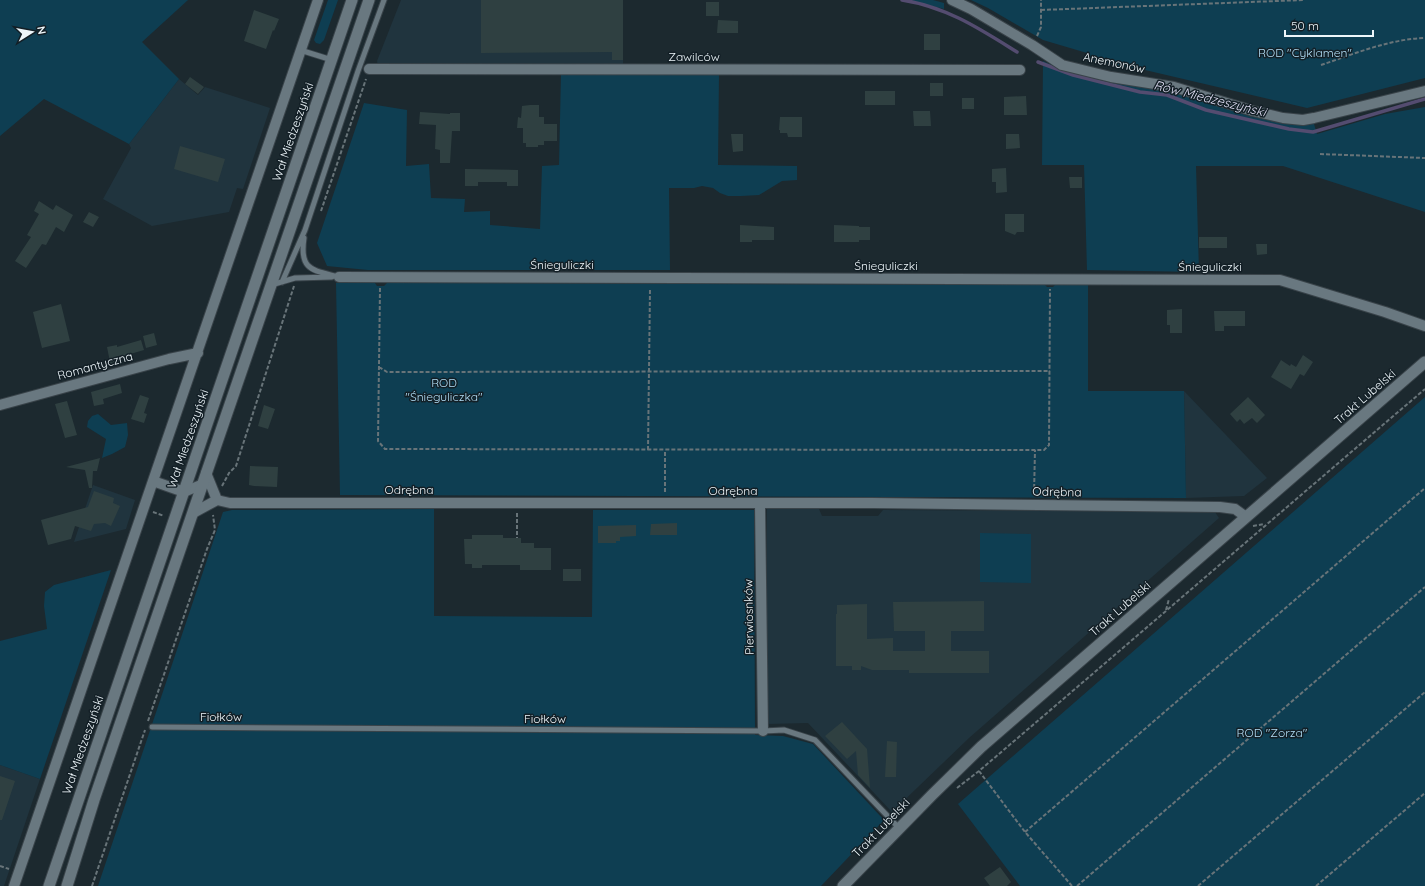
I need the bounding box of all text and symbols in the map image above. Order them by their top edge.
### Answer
north arrow [12,12,52,52]
scale bar [1285,12,1373,38]
text: 50 m [1291,18,1319,33]
text: N [34,25,49,35]
park label: ROD "Cyklamen" [1258,45,1352,60]
street label: Zawilców [668,49,720,64]
street label: Anemonów [1082,49,1146,76]
water label: Rów Miedzeszyński [1152,76,1270,120]
street label: Wał Miedzeszyński [269,80,316,183]
street label: Śnieguliczki [530,257,594,272]
street label: Śnieguliczki [854,258,918,273]
street label: Śnieguliczki [1178,259,1242,274]
street label: Romantyczna [56,348,134,383]
street label: Trakt Lubelski [1331,366,1399,427]
park label: ROD "Śnieguliczka" [405,375,483,404]
street label: Wał Miedzeszyński [164,387,211,490]
street label: Odrębna [384,482,434,497]
street label: Odrębna [708,483,758,498]
street label: Odrębna [1032,484,1082,499]
street label: Trakt Lubelski [1086,578,1154,639]
street label: Pierwiosnków [740,579,757,655]
street label: Wał Miedzeszyński [59,693,106,796]
street label: Fiołków [200,709,242,724]
street label: Fiołków [524,711,566,726]
park label: ROD "Zorza" [1237,725,1308,740]
street label: Trakt Lubelski [849,795,913,860]

